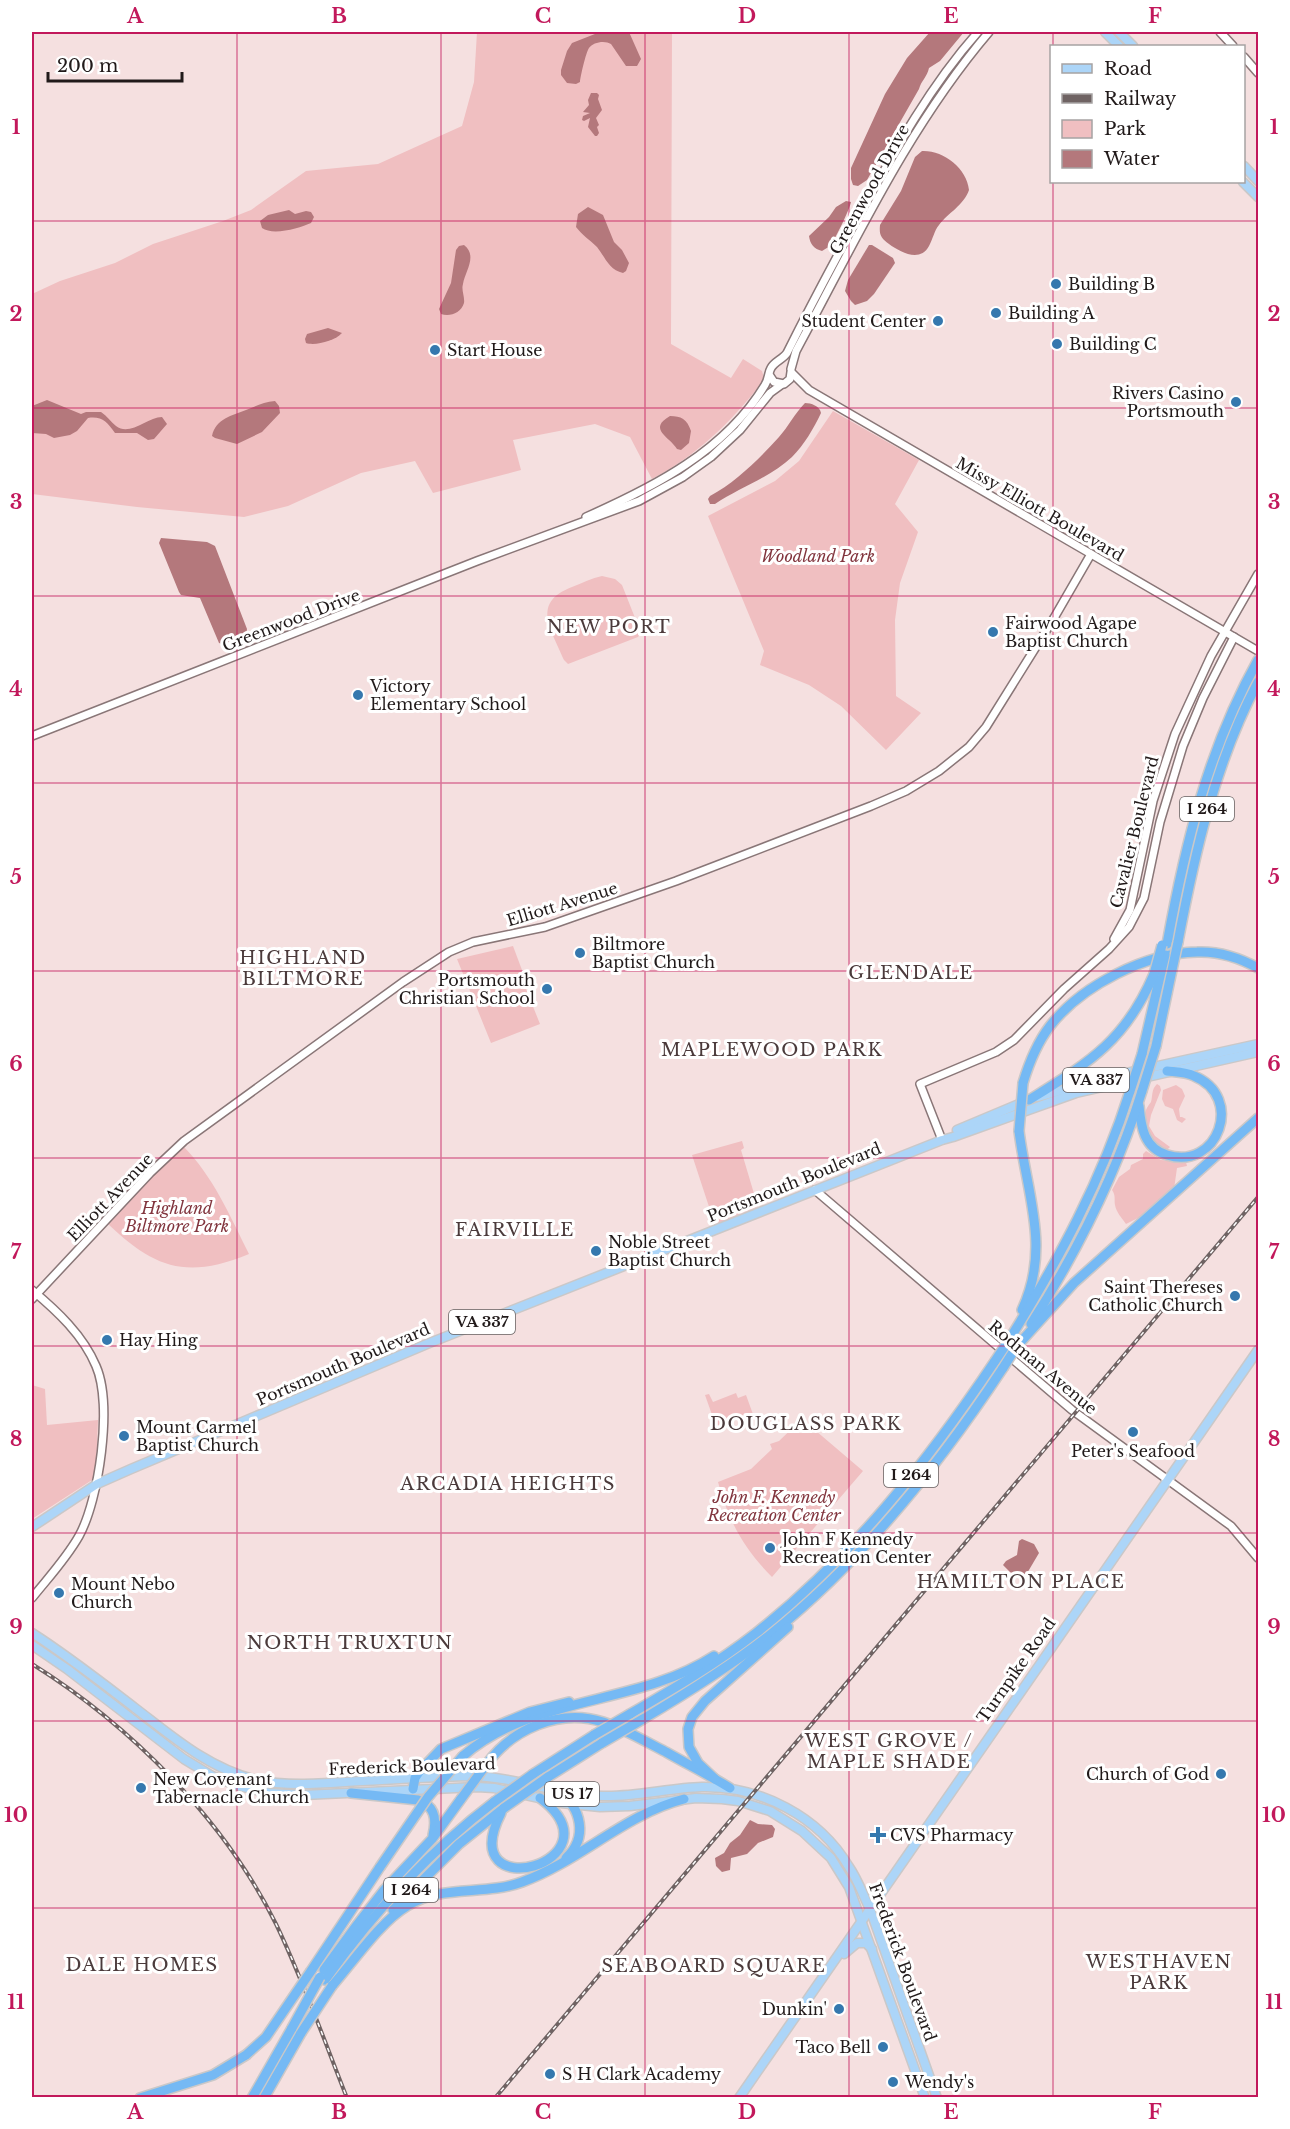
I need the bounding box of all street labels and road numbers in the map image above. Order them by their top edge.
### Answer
street label: Greenwood Drive [825,120,913,258]
street label: Missy Elliott Boulevard [952,453,1128,565]
street label: Greenwood Drive [219,585,363,655]
street label: Cavalier Boulevard [1105,754,1163,910]
road number: I 264 [1180,797,1234,821]
street label: Elliott Avenue [504,878,620,930]
road number: VA 337 [1063,1068,1129,1092]
street label: Portsmouth Boulevard [704,1138,884,1226]
street label: Elliott Avenue [63,1149,157,1245]
road number: VA 337 [449,1310,515,1334]
street label: Rodman Avenue [985,1316,1101,1418]
street label: Portsmouth Boulevard [253,1318,433,1410]
road number: I 264 [884,1463,938,1487]
street label: Turnpike Road [972,1614,1060,1726]
street label: Frederick Boulevard [328,1753,496,1779]
road number: US 17 [545,1782,599,1806]
road number: I 264 [384,1878,438,1902]
street label: Frederick Boulevard [865,1880,941,2044]

